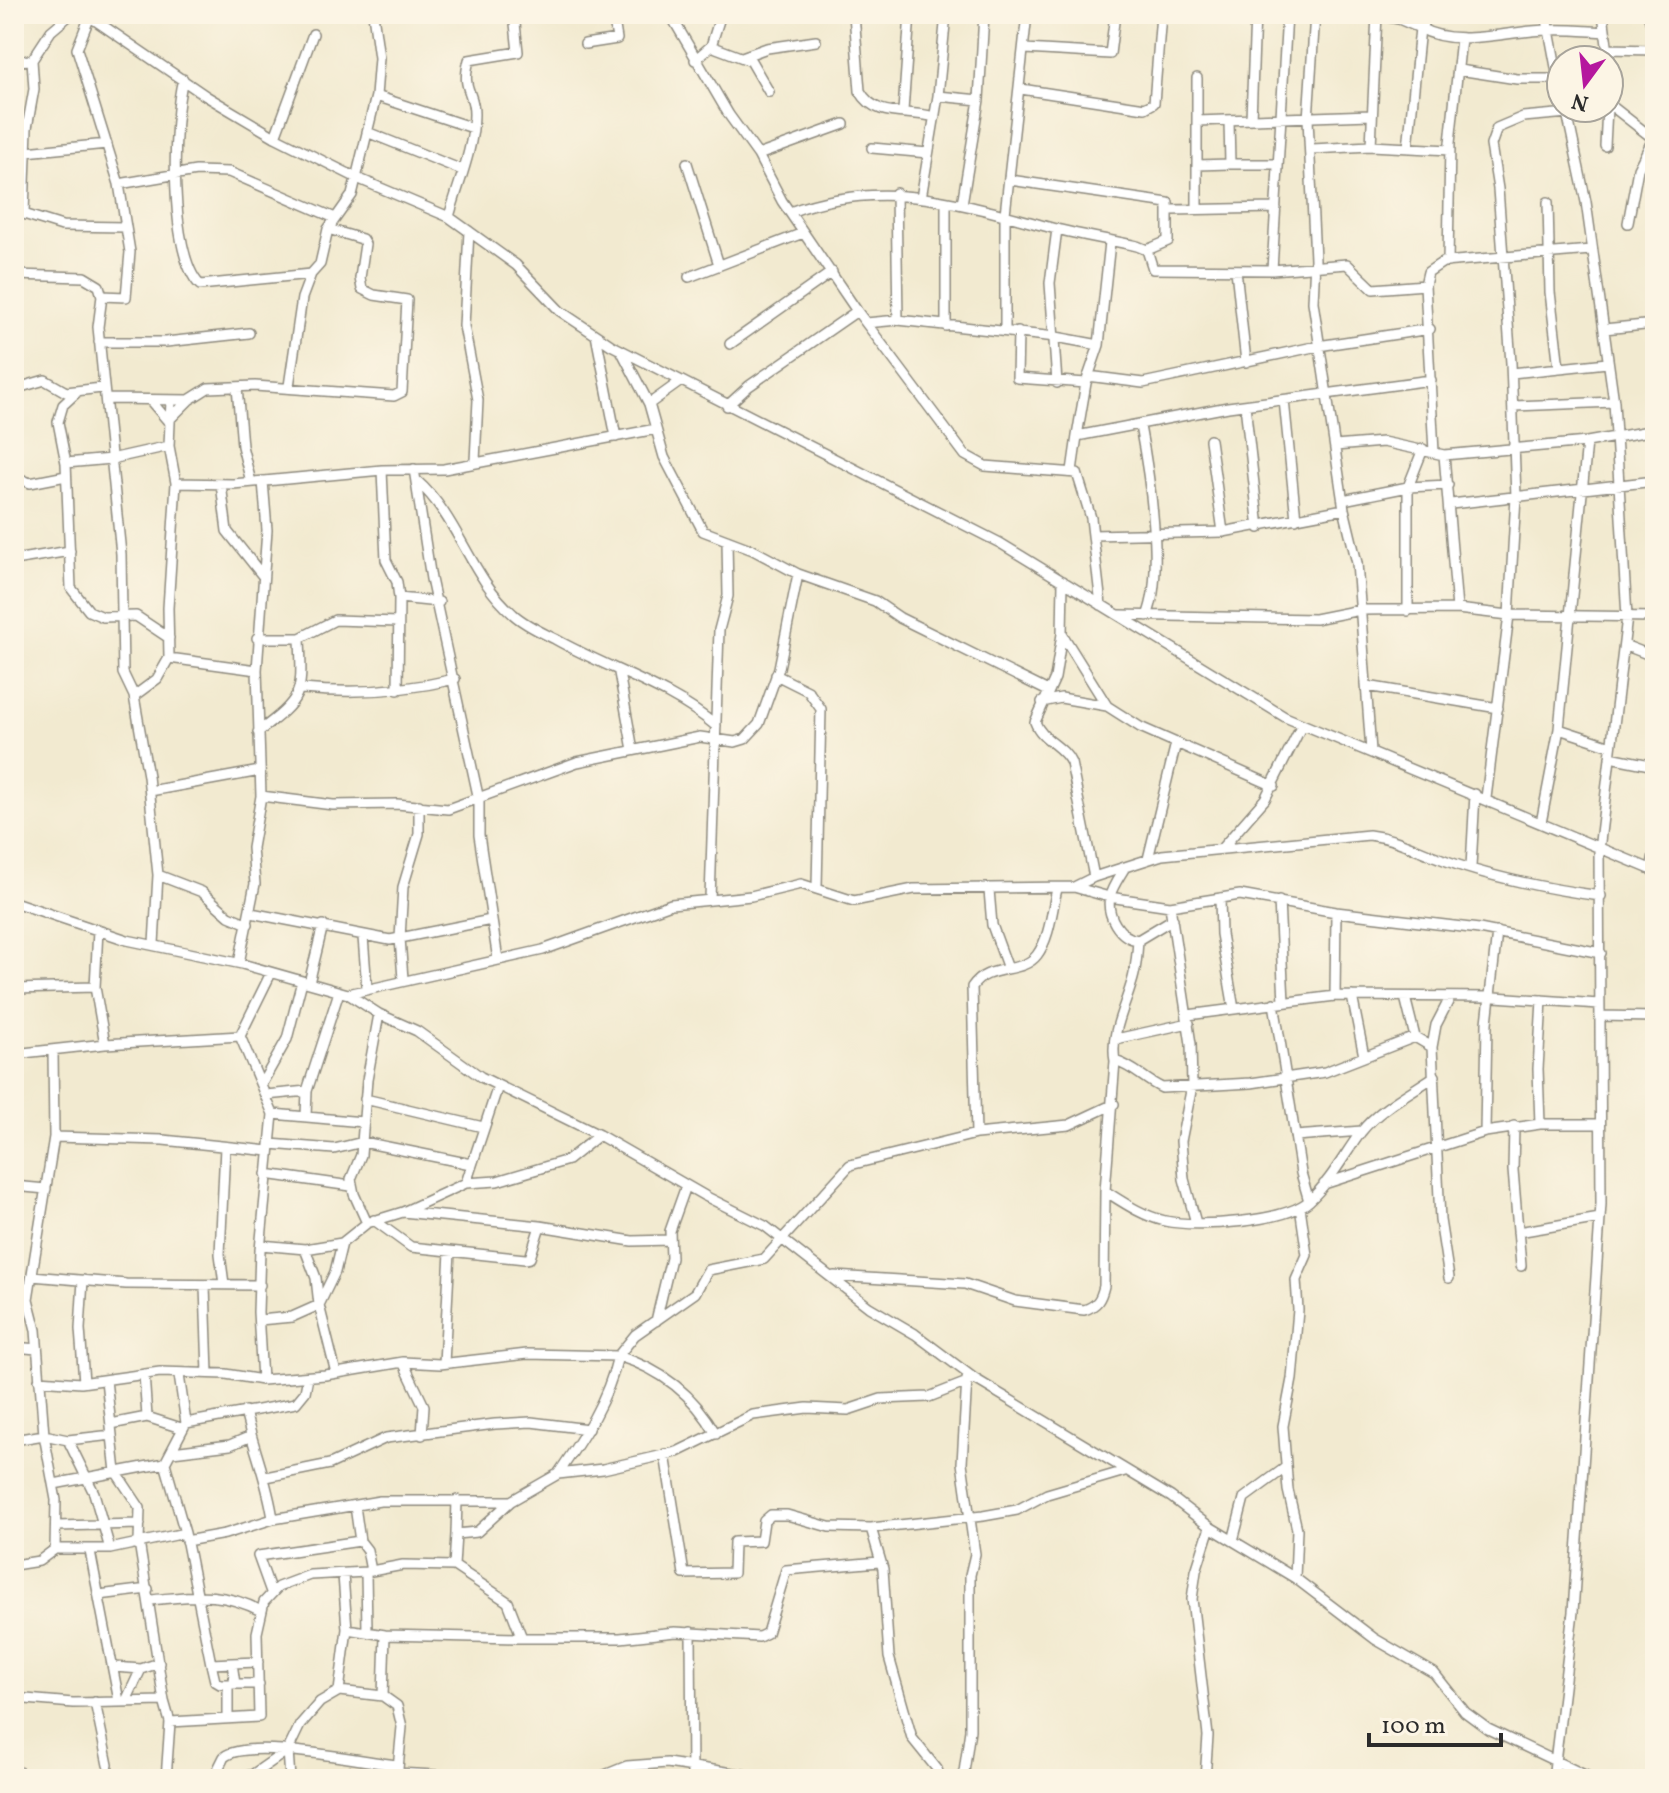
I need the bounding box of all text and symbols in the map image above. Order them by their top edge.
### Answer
north arrow [1545,44,1625,124]
text: N [1569,84,1592,118]
scale bar [1369,1697,1501,1747]
text: 100 m [1381,1710,1446,1744]

